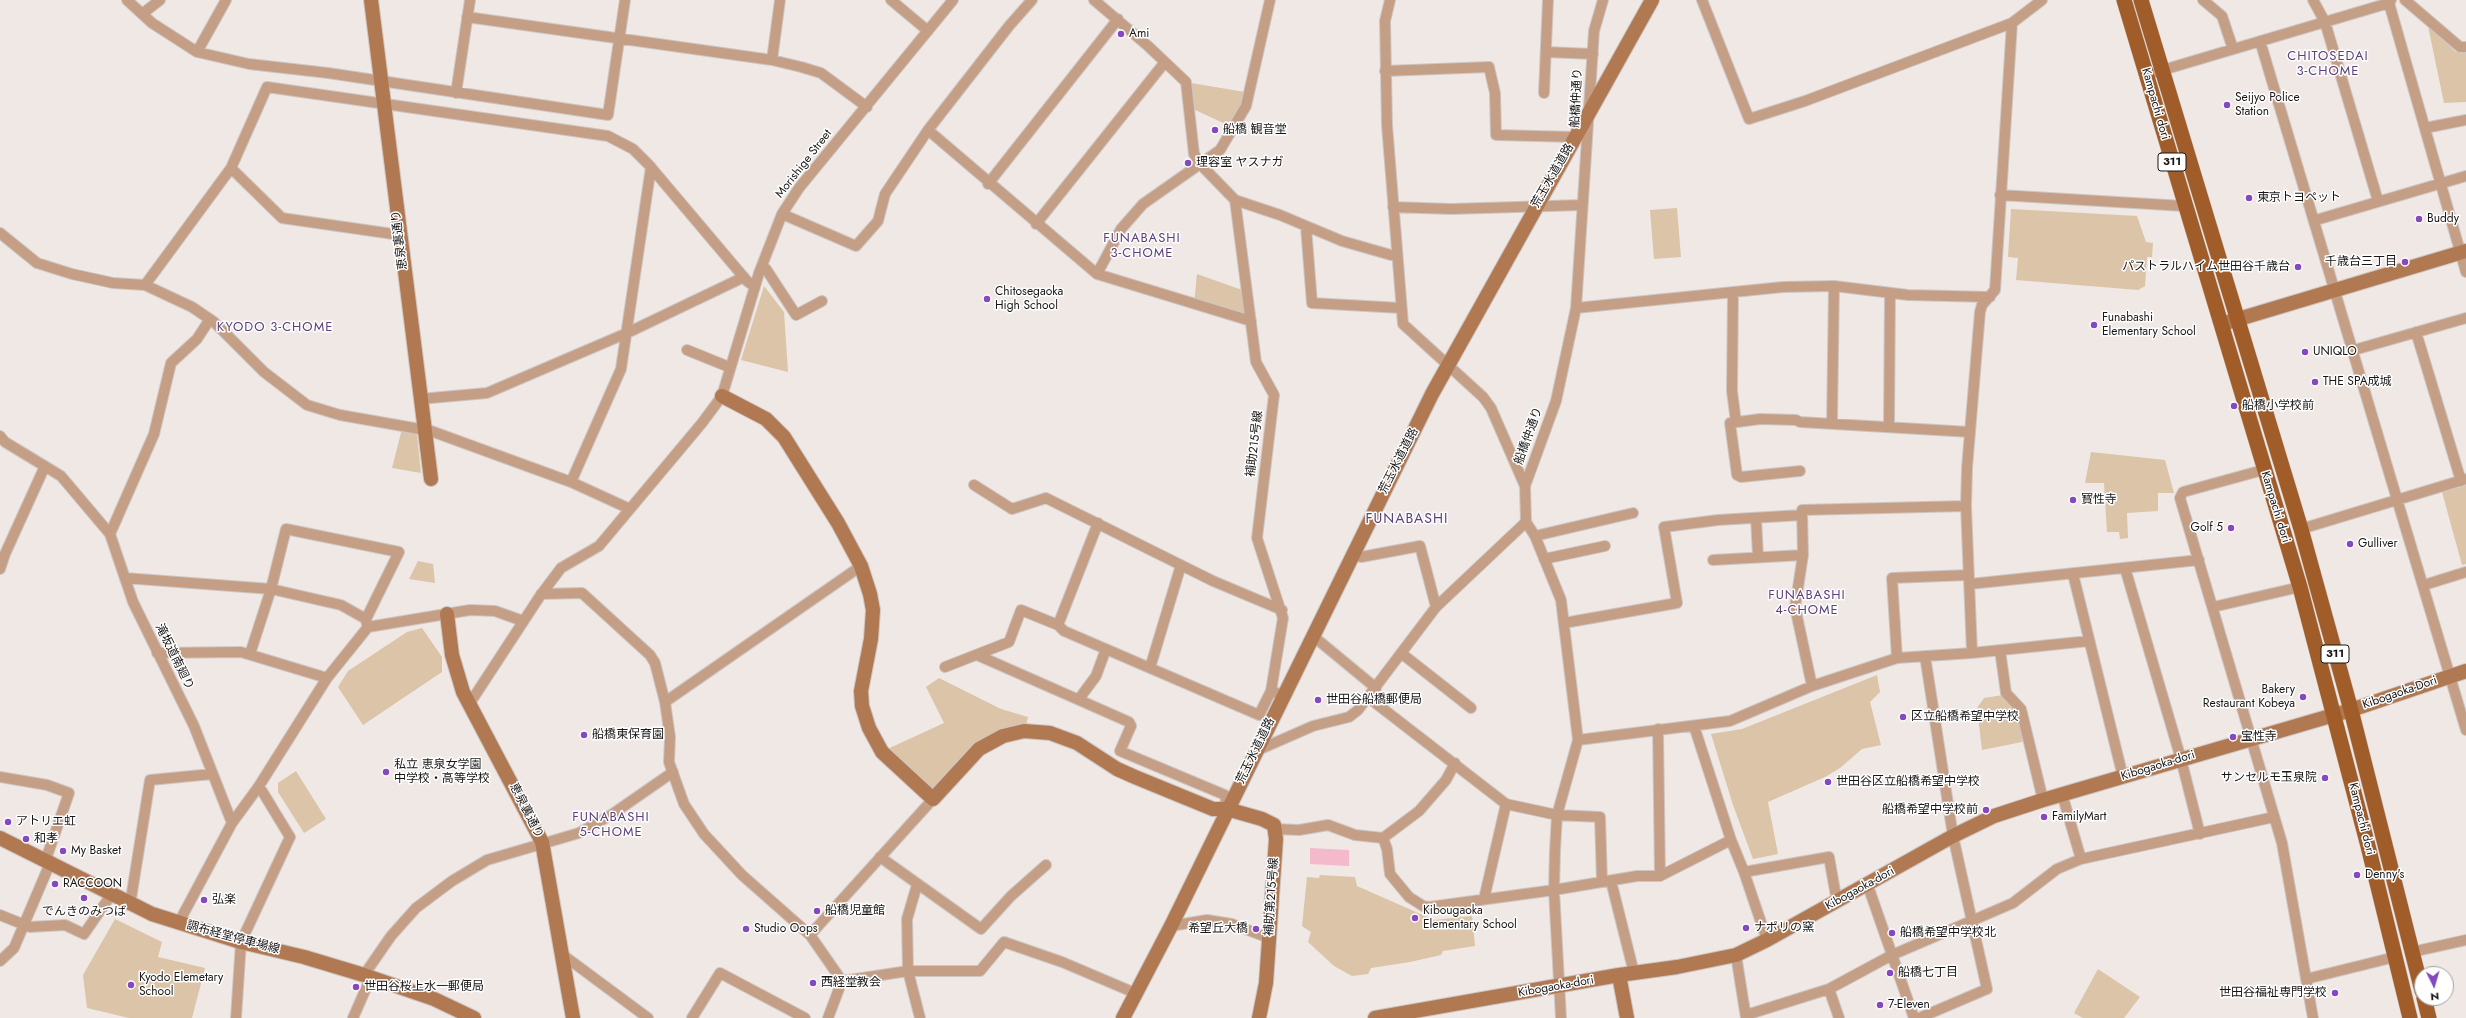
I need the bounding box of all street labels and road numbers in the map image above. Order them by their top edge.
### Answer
street label: Kampachi dori [2138,66,2172,142]
street label: 船橋仲通り [1568,68,1586,128]
street label: Morishige Street [773,127,835,201]
street label: 荒玉水道道路 [1529,141,1577,211]
road number: 311 [2158,153,2186,171]
street label: 恵泉裏通り [389,209,411,271]
street label: 船橋仲通り [1512,405,1546,467]
street label: 補助215号線 [1244,410,1266,478]
street label: 荒玉水道道路 [1376,426,1422,496]
street label: Kampachi dori [2257,470,2293,544]
street label: 滝坂道南廻り [152,621,196,693]
road number: 311 [2321,645,2349,663]
street label: Kibogaoka-Dori [2361,673,2439,713]
street label: 荒玉水道道路 [1234,715,1278,787]
street label: Kibogaoka-dori [2119,748,2197,784]
street label: 恵泉裏通り [506,781,546,841]
street label: Kampachi dori [2345,781,2377,857]
street label: 補助第215号線 [1262,857,1282,937]
street label: Kibogaoka-dori [1823,864,1897,914]
street label: 調布経堂停車場線 [185,919,281,957]
street label: Kibogaoka-dori [1517,973,1595,1001]

